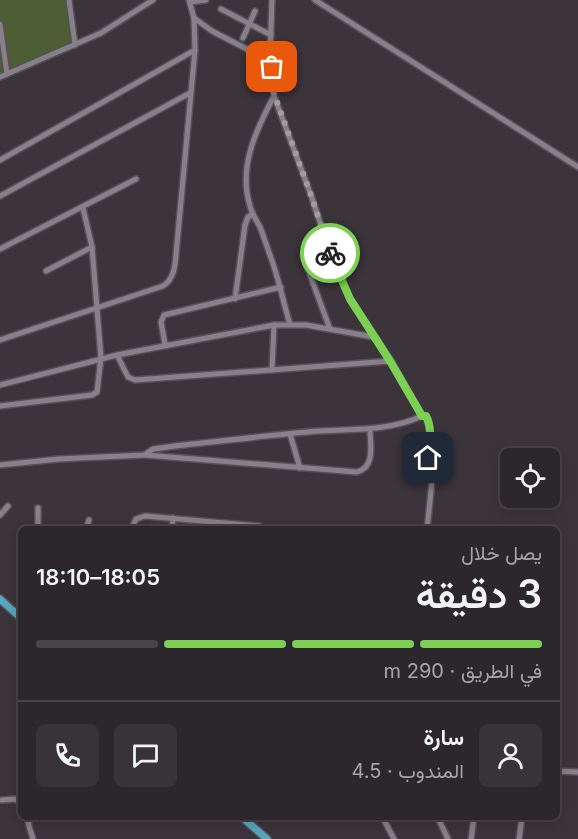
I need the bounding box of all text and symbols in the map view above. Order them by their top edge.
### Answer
pin [246,41,297,92]
icon: bag [255,50,288,83]
courier [300,223,360,283]
icon: bike [314,237,347,270]
pin [402,432,453,483]
icon: home [411,441,444,474]
map controls [500,448,560,508]
button: locate [500,448,560,508]
text: يصل خلال [461,541,542,565]
text: 18:05–18:10 [36,564,160,590]
text: 3 دقيقة [416,570,542,617]
text: في الطريق · 290 m [384,659,542,683]
button: phone [36,724,99,787]
button: chat [114,724,177,787]
text: سارة [423,724,464,750]
button: person [479,724,542,787]
text: المندوب · 4.5 [351,759,464,783]

